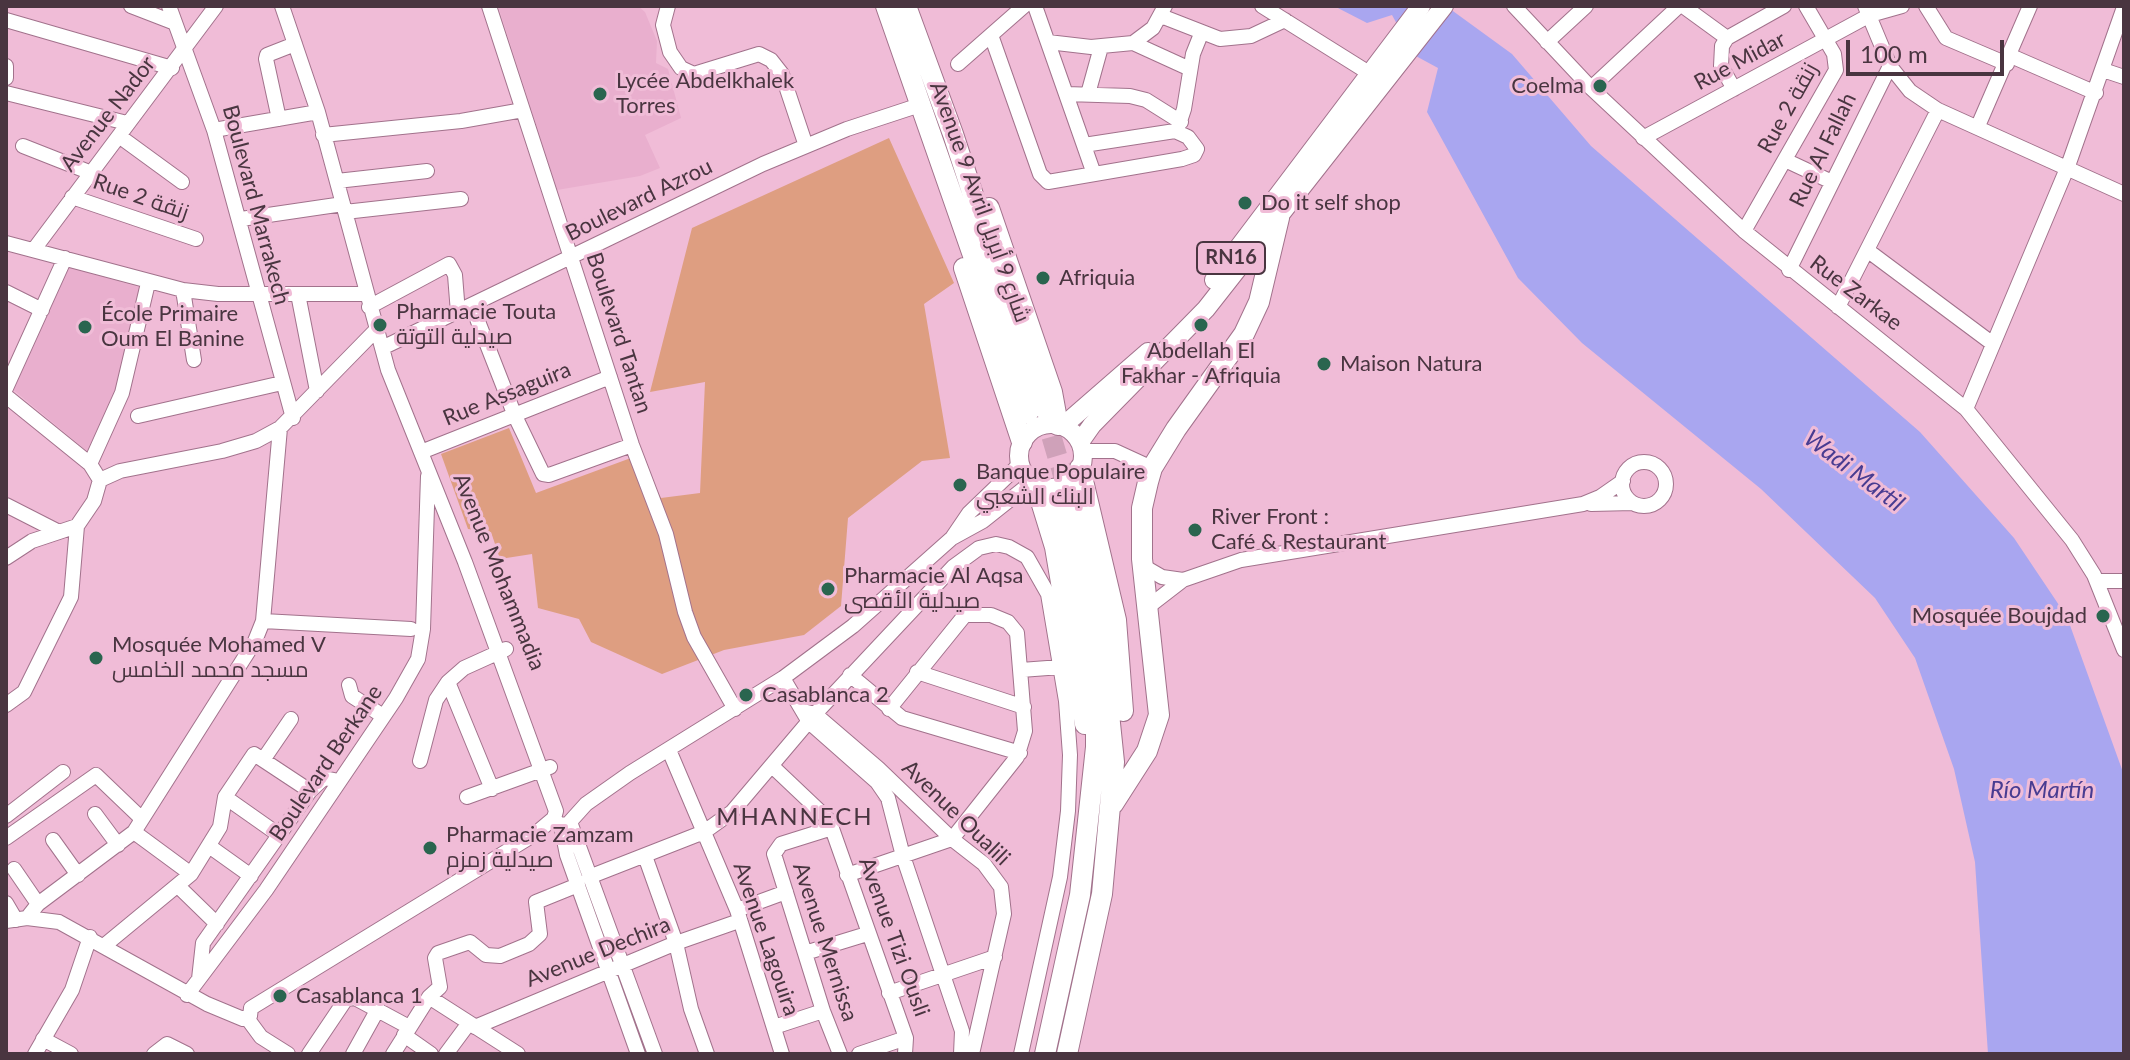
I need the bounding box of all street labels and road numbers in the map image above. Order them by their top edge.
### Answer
street label: Rue Midar [1690,26,1790,96]
street label: Avenue Nador [55,51,161,177]
street label: Rue 2 زنقة [1752,58,1824,158]
street label: Avenue 9 Avril شارع 9 أبريل [924,78,1036,326]
street label: Rue Al Fallah [1784,89,1862,211]
street label: Boulevard Marrakech [217,102,295,308]
street label: Boulevard Azrou [561,153,717,247]
street label: Rue 2 زنقة [90,168,192,226]
road number: RN16 [1197,242,1265,274]
street label: Boulevard Tantan [581,249,657,417]
street label: Rue Zarkae [1805,250,1907,336]
street label: Rue Assaguira [439,356,575,432]
street label: Avenue Mohammadia [447,470,551,674]
street label: Boulevard Berkane [264,680,388,846]
street label: Avenue Oualili [896,755,1016,871]
street label: Avenue Tizi Ousli [853,854,935,1020]
street label: Avenue Lagouira [727,859,805,1019]
street label: Avenue Mernissa [787,859,863,1025]
street label: Avenue Dechira [522,911,674,993]

